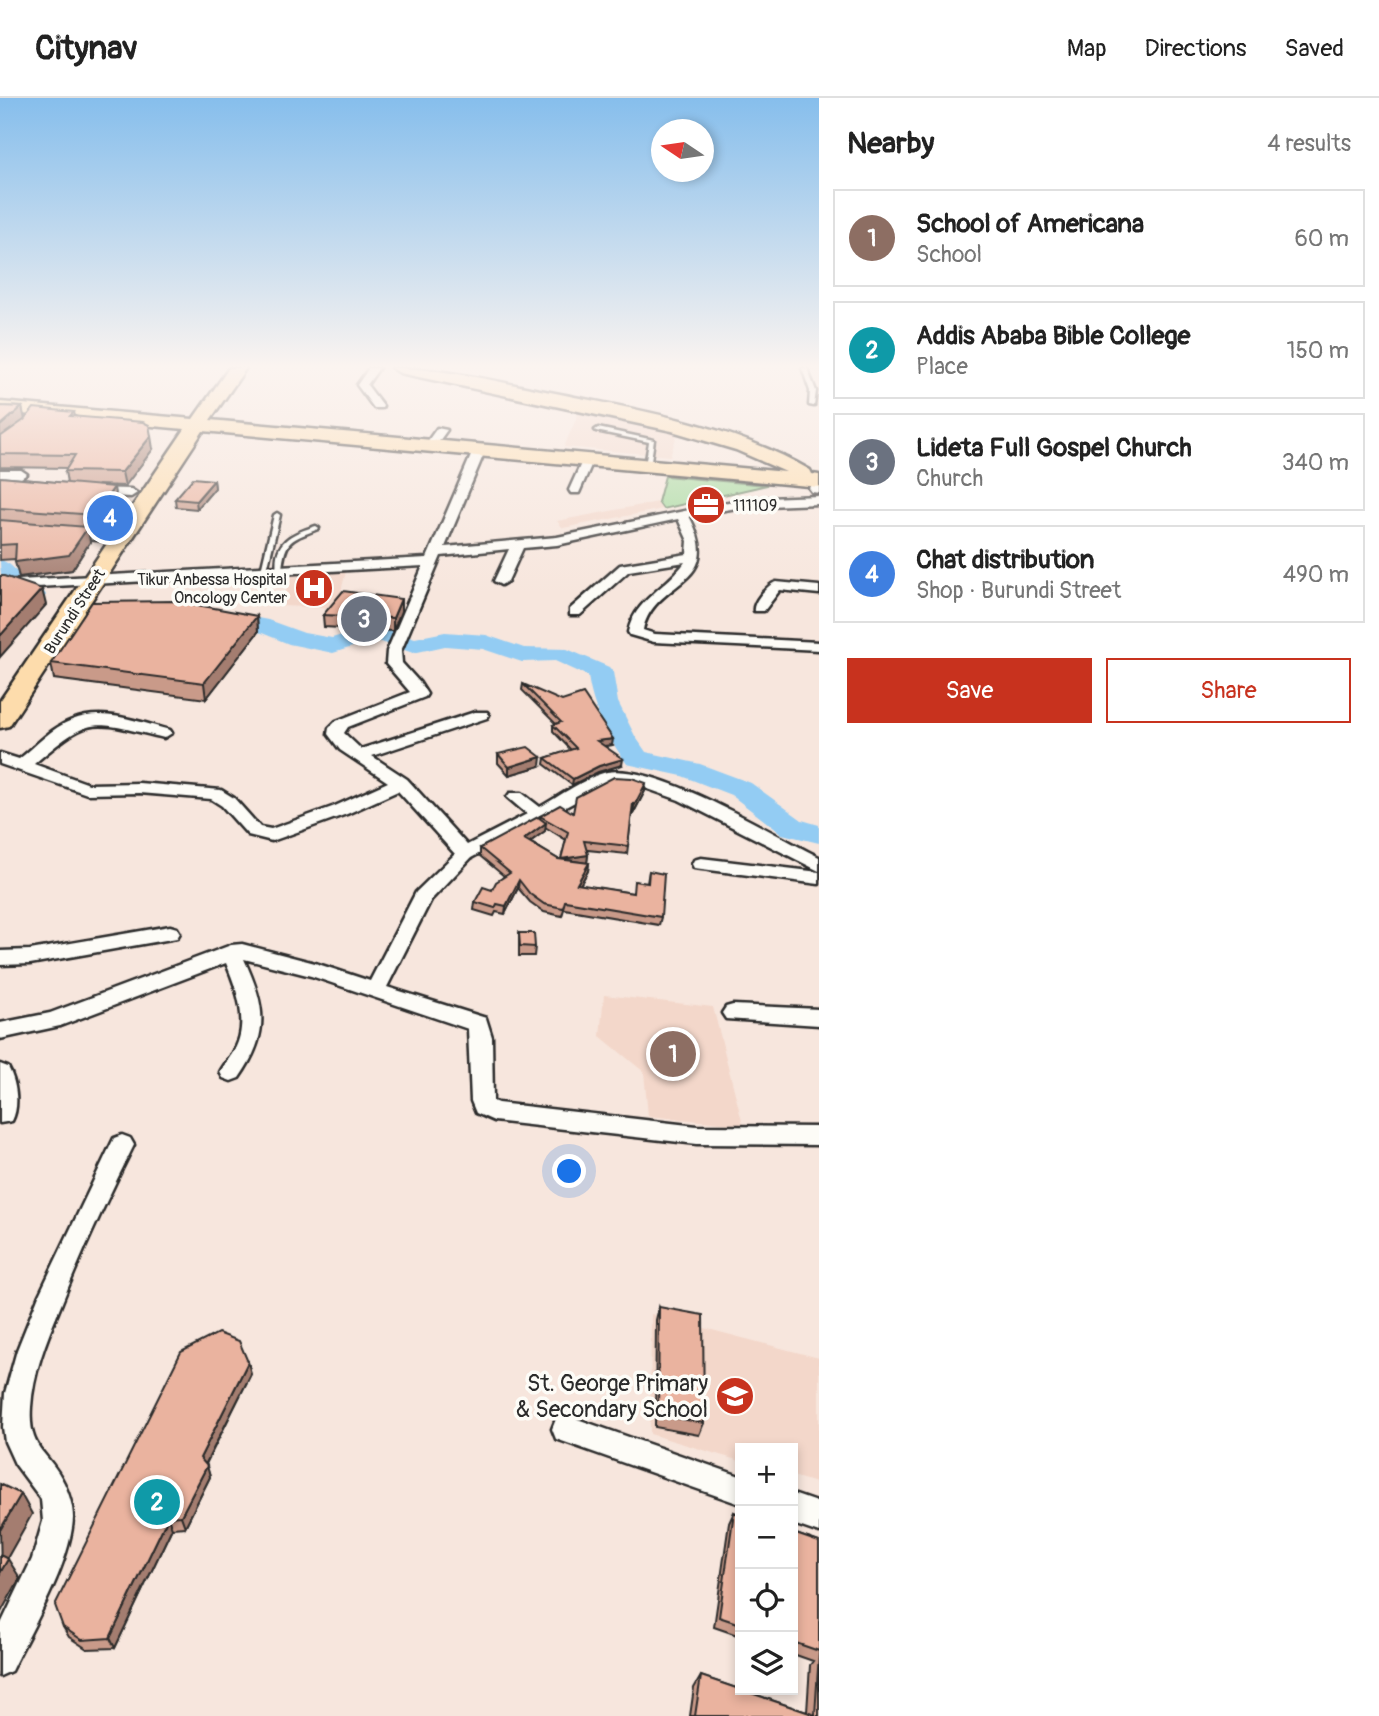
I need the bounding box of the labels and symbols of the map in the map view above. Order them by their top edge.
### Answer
north arrow [651,119,714,182]
office icon: 111109 [685,484,727,526]
pin: 4 [87,492,133,544]
place label: 111109 [733,496,777,516]
street label: Burundi Street [40,565,110,658]
hospital icon: Tikur Anbessa Hospital Oncology Center [293,567,335,609]
place label: Tikur Anbessa Hospital Oncology Center [137,570,287,608]
pin: 3 [341,593,387,645]
pin: 1 [650,1028,696,1080]
your location [552,1154,586,1188]
place label: St. George Primary & Secondary School [516,1369,708,1424]
school or university icon: St. George Primary & Secondary School [714,1375,756,1417]
pin: 2 [134,1476,180,1528]

